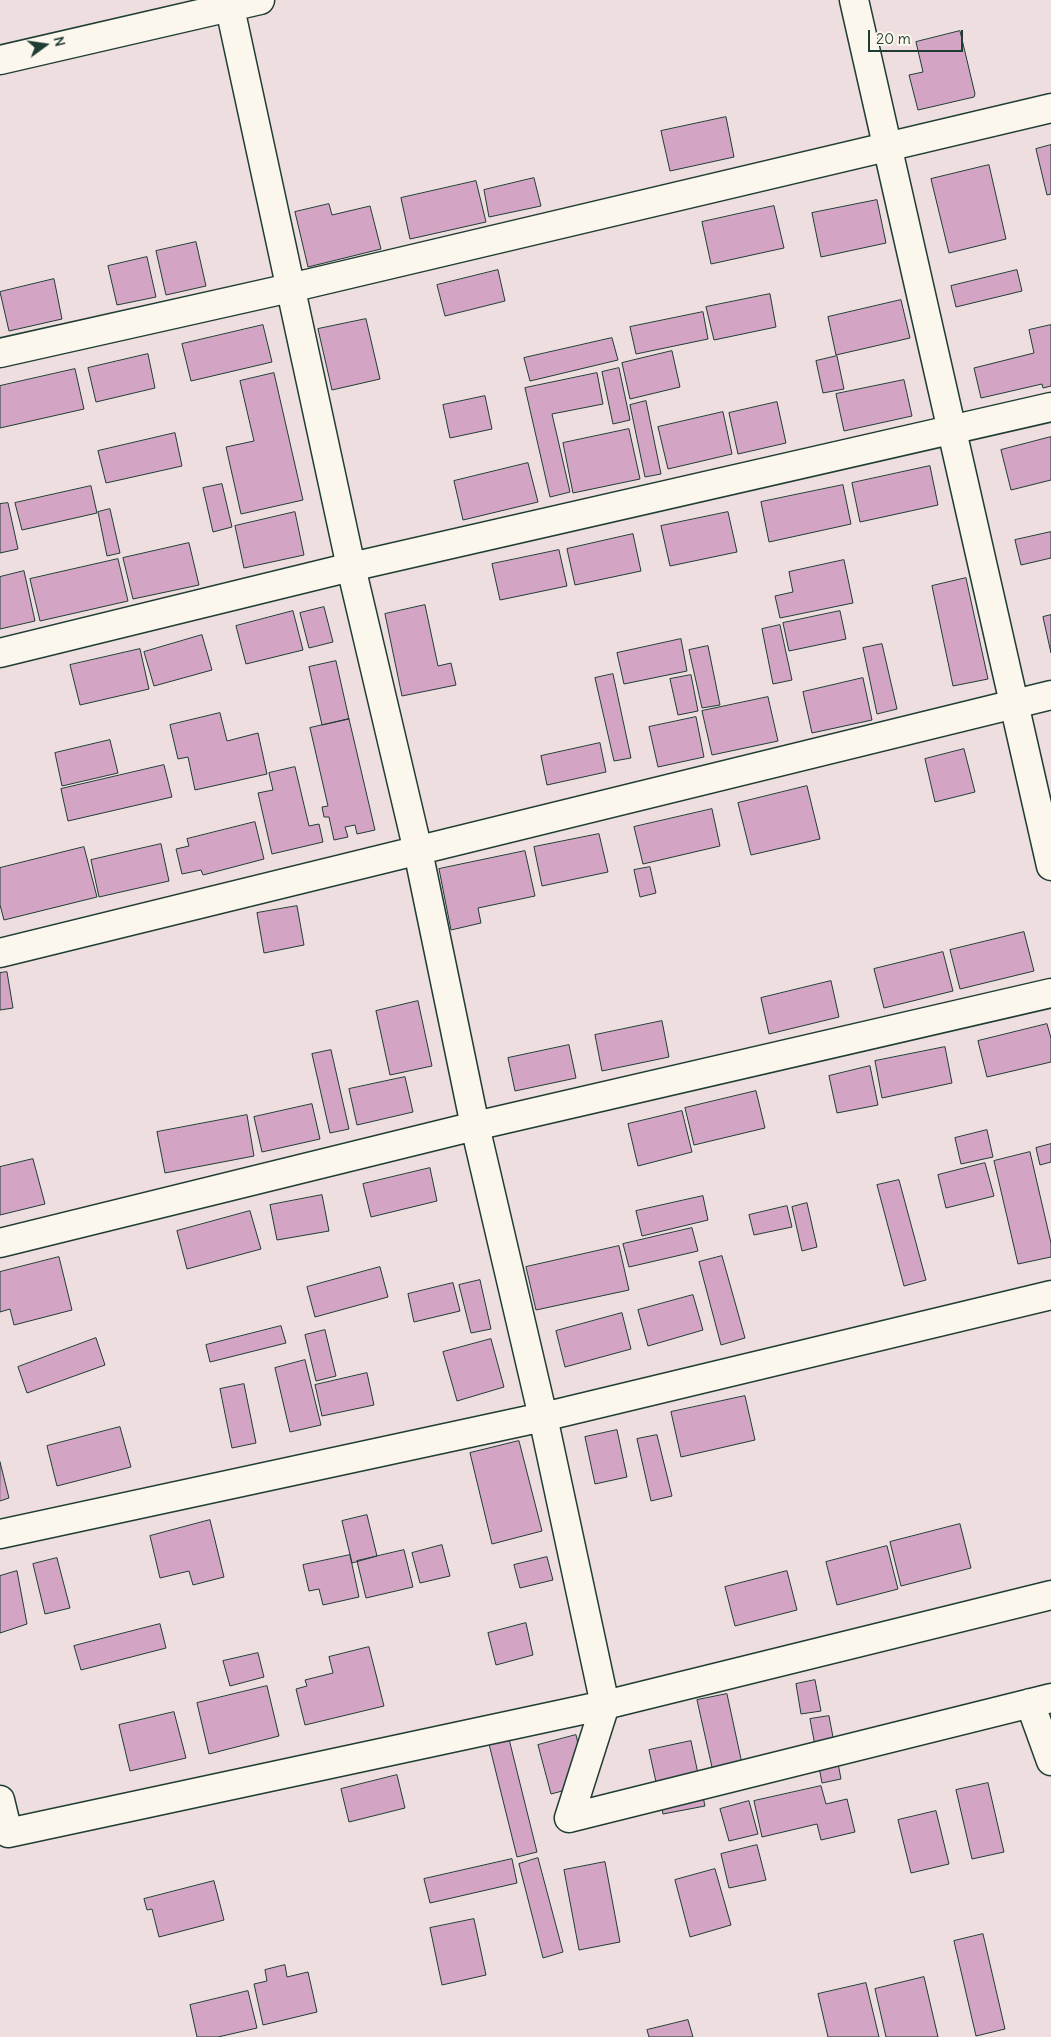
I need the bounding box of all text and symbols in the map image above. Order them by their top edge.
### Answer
north arrow [20,20,70,70]
scale bar [871,20,966,52]
text: 20 m [876,29,911,48]
text: N [50,34,69,48]

